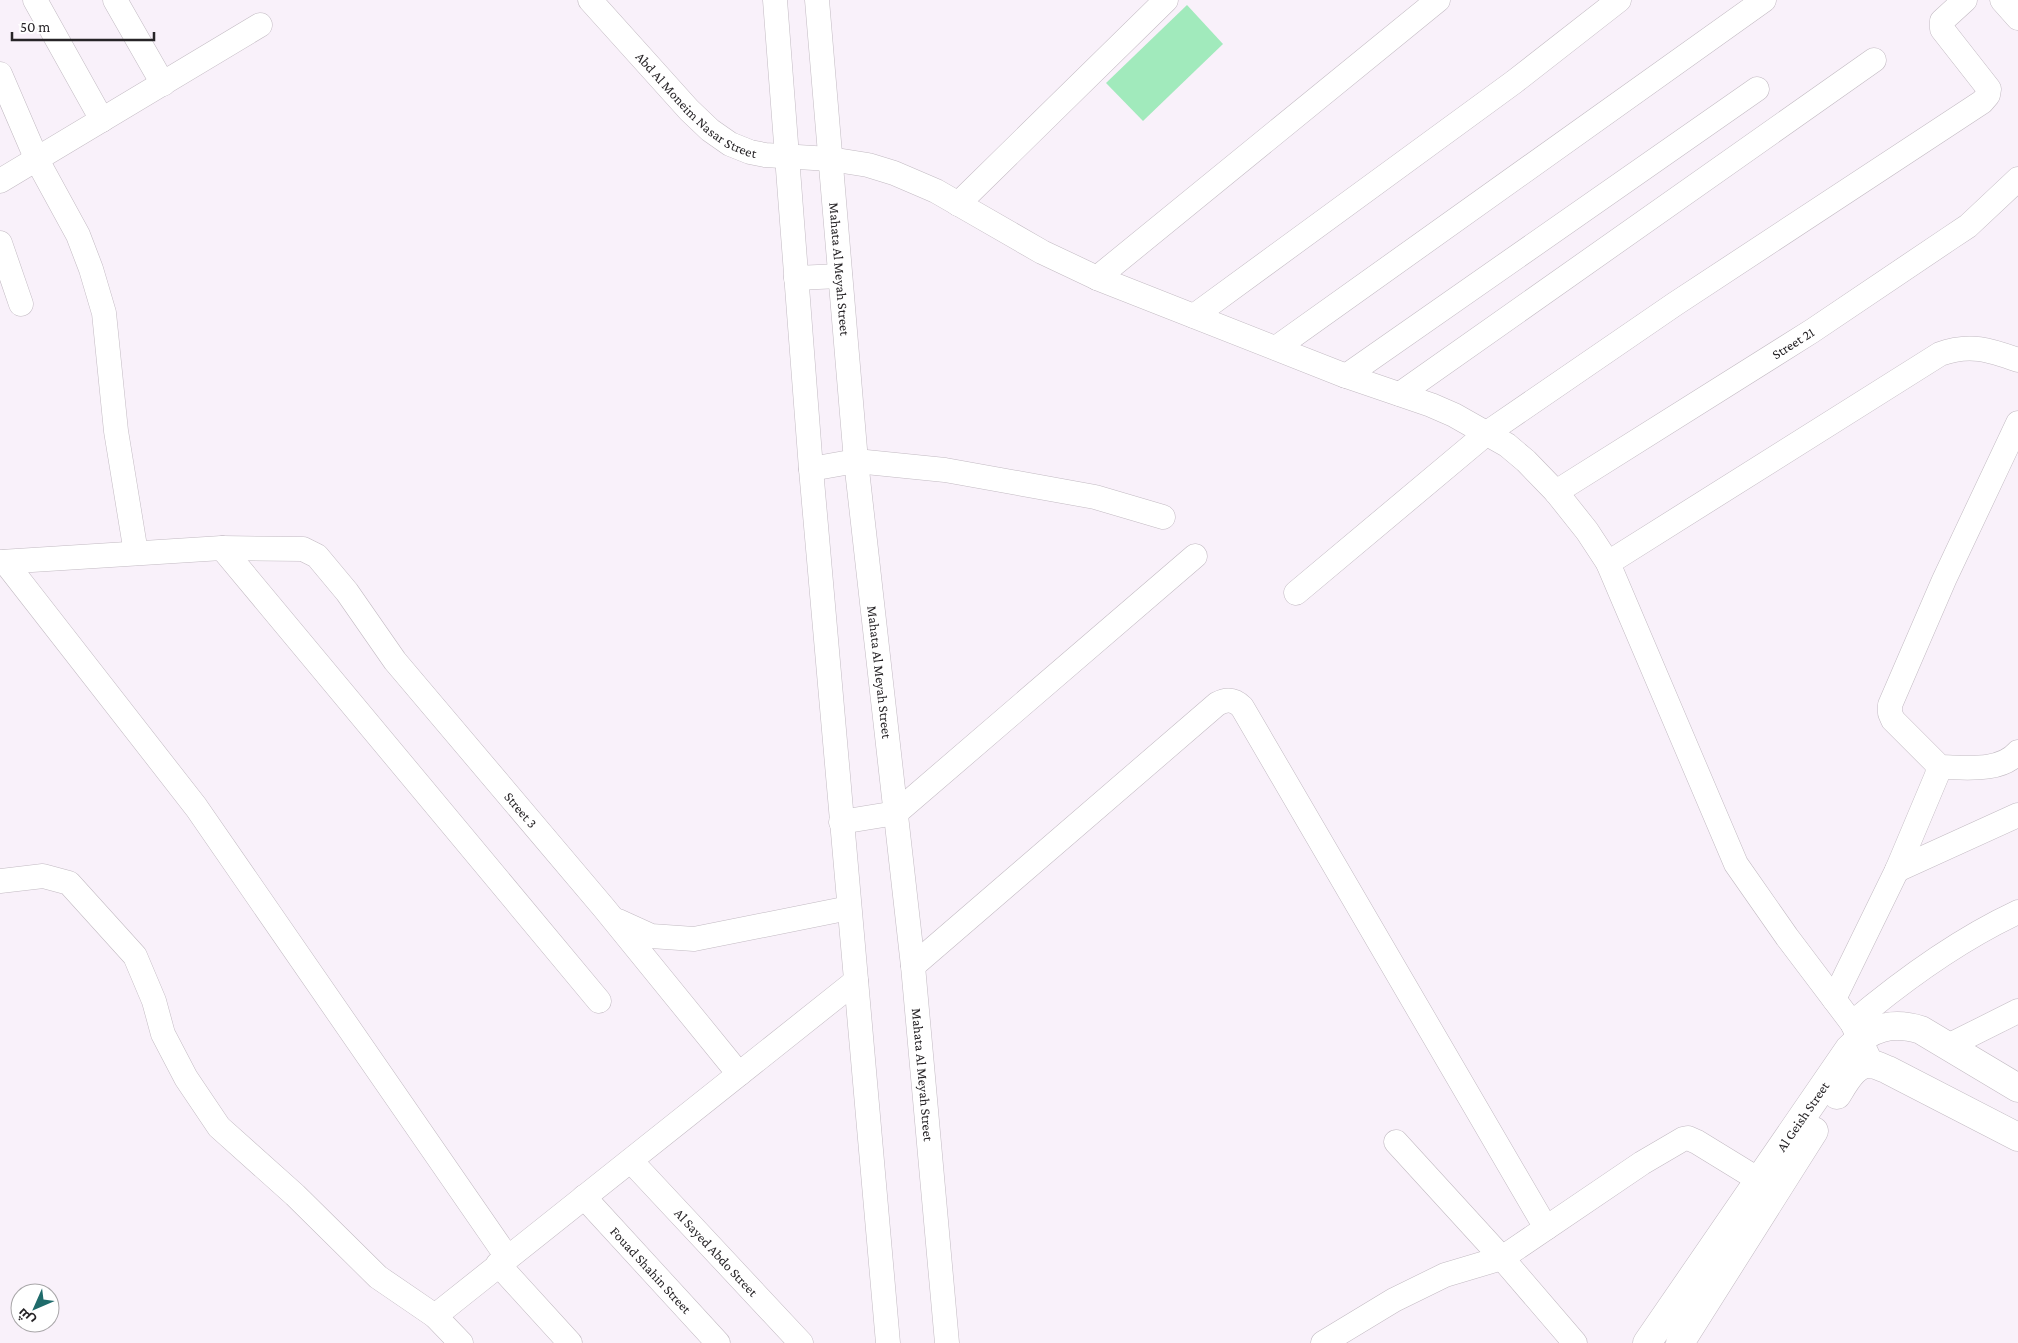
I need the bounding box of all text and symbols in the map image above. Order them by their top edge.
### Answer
scale bar [12,10,155,42]
text: 50 m [20,19,50,35]
street label: Abd Al Moneim Nasar Street [632,48,758,161]
street label: Mahata Al Meyah Street [826,202,853,337]
street label: Street 21 [1769,324,1817,362]
street label: Mahata Al Meyah Street [864,605,895,740]
street label: Street 3 [501,789,541,831]
street label: Mahata Al Meyah Street [909,1007,937,1142]
street label: Al Geish Street [1773,1078,1833,1154]
street label: Al Sayed Abdo Street [671,1205,762,1300]
street label: Fouad Shahin Street [607,1223,695,1317]
north arrow [10,1283,60,1333]
text: ش [14,1304,39,1329]

